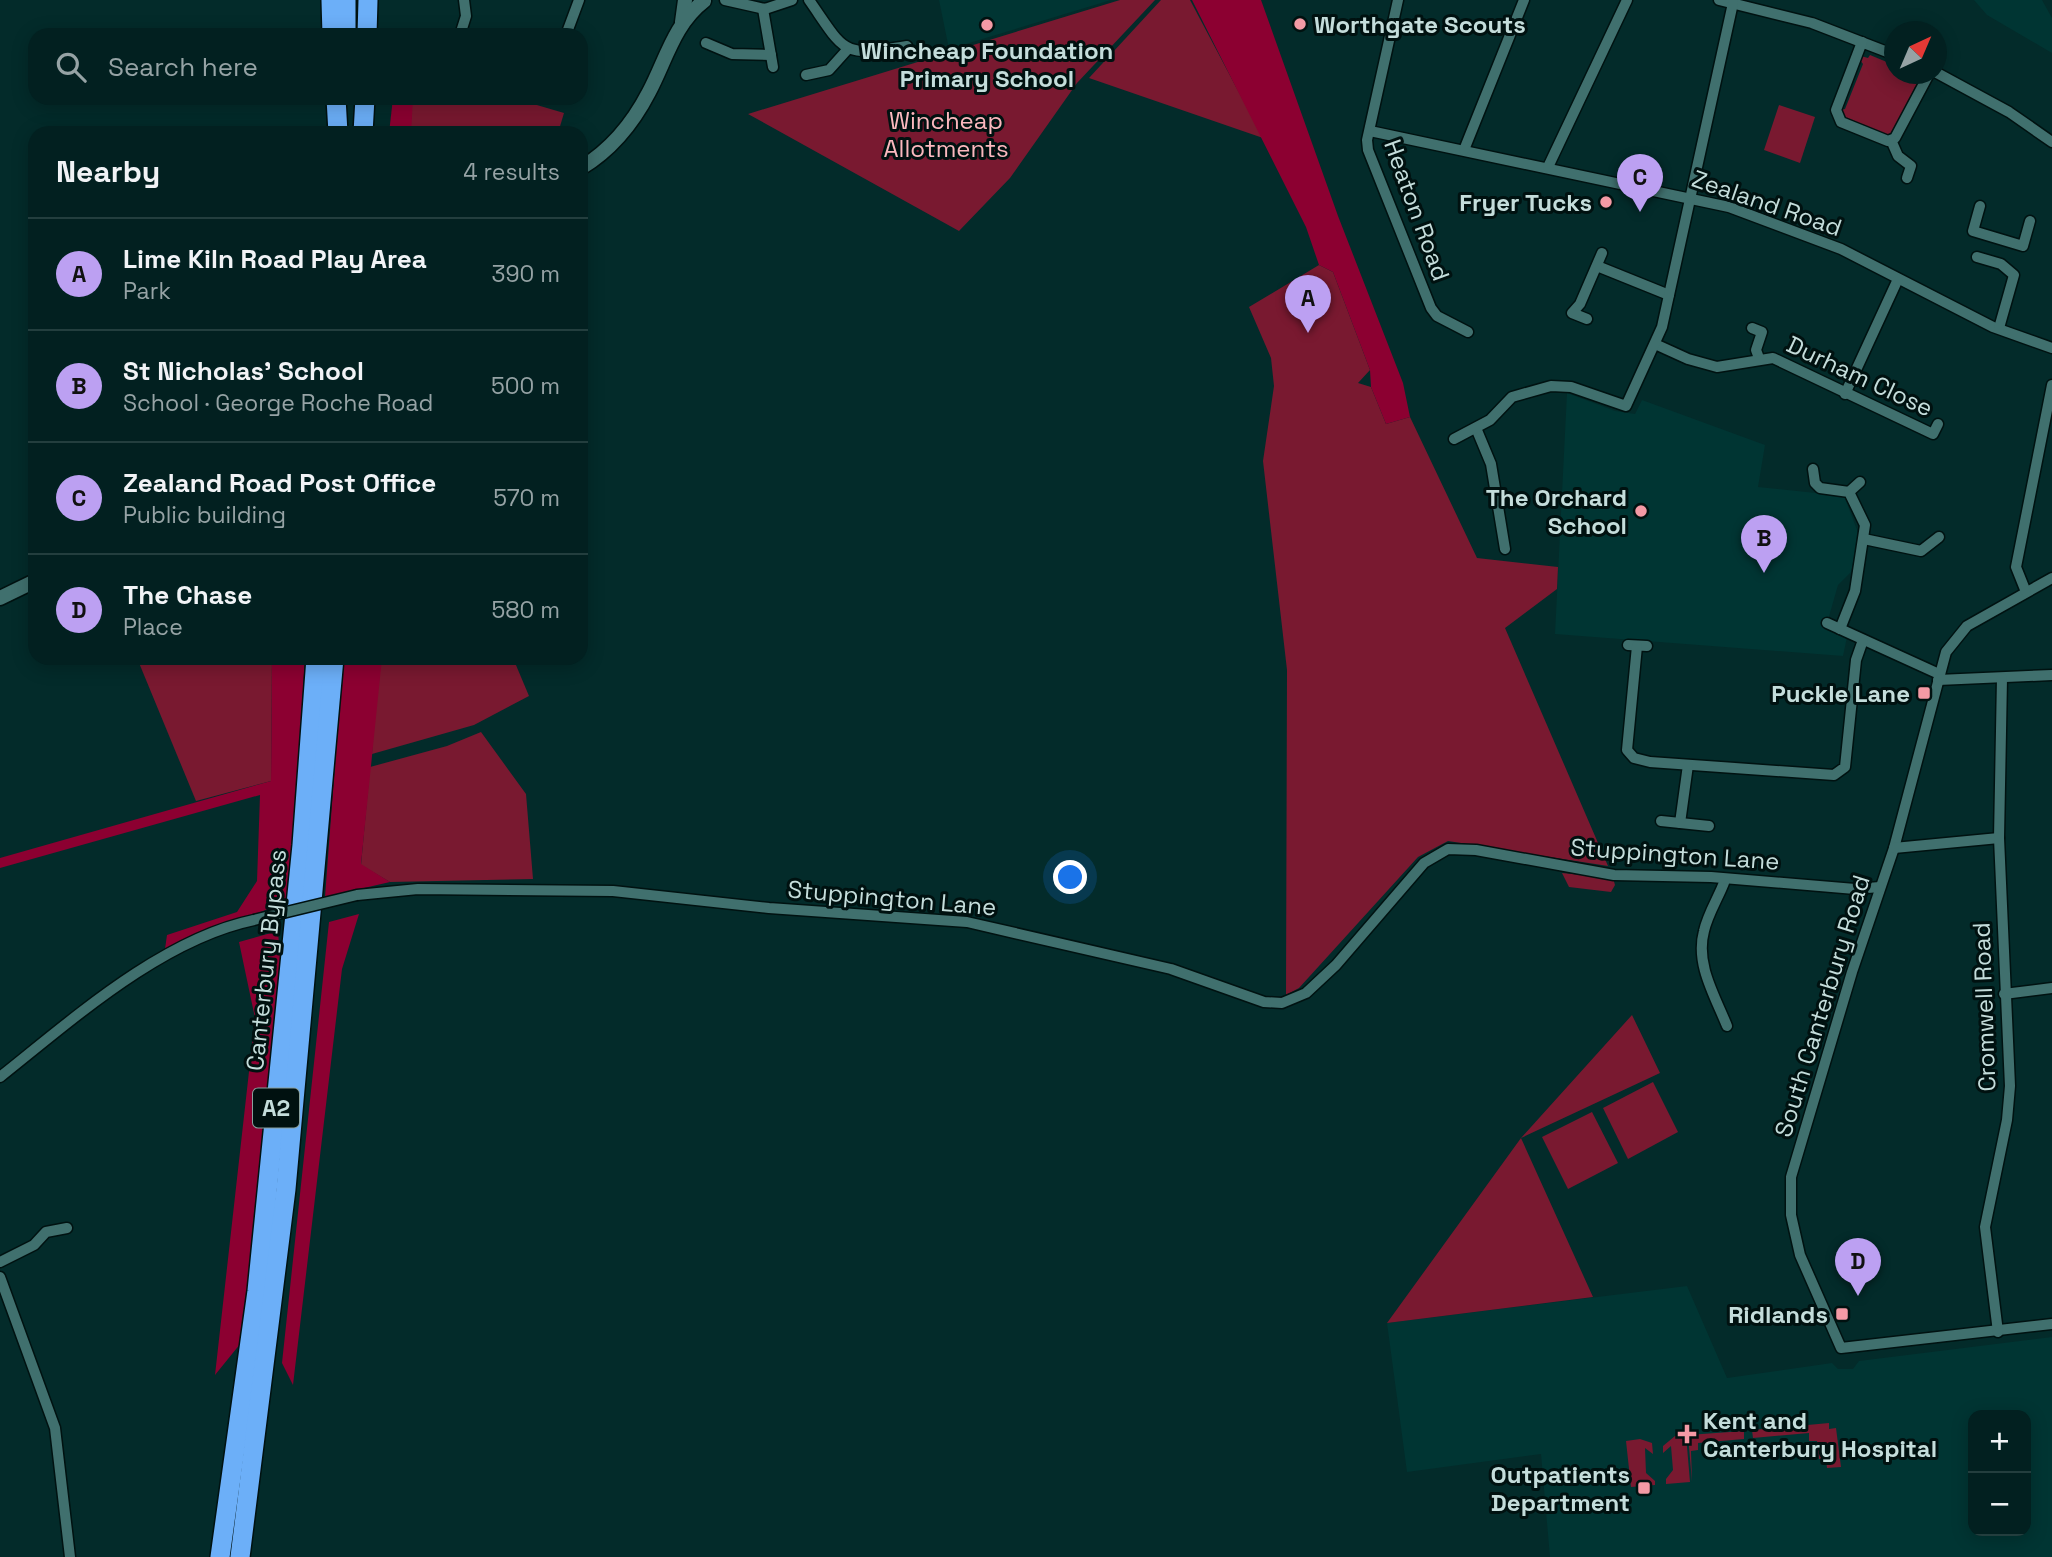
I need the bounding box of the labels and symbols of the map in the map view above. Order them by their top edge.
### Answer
place label: Worthgate Scouts [1314,9,1526,40]
marker: Worthgate Scouts [1292,16,1308,32]
marker: Wincheap Foundation Primary School [979,17,995,33]
north arrow [1884,21,1947,84]
place label: Wincheap Foundation Primary School [861,35,1113,94]
park label: Wincheap Allotments [883,105,1009,164]
street label: Heaton Road [1377,135,1457,285]
pin: C [1617,154,1663,212]
street label: Zealand Road [1688,163,1846,243]
place label: Fryer Tucks [1459,187,1592,218]
marker: Fryer Tucks [1598,194,1614,210]
pin: A [1285,275,1331,333]
street label: Durham Close [1782,329,1938,423]
place label: The Orchard School [1486,482,1627,541]
marker: The Orchard School [1633,503,1649,519]
pin: B [1741,515,1787,573]
place label: Puckle Lane [1771,678,1910,709]
marker: Puckle Lane [1916,685,1932,701]
street label: Stuppington Lane [1569,831,1781,877]
street label: Canterbury Bypass [239,848,293,1072]
your location [1053,860,1087,894]
street label: South Canterbury Road [1767,871,1877,1141]
street label: Stuppington Lane [786,873,998,923]
street label: Cromwell Road [1966,922,2002,1092]
road number: A2 [253,1088,299,1128]
pin: D [1835,1238,1881,1296]
place label: Ridlands [1728,1299,1828,1330]
marker: Ridlands [1834,1306,1850,1322]
place label: Kent and Canterbury Hospital [1703,1405,1937,1464]
marker: Kent and Canterbury Hospital [1677,1424,1697,1444]
place label: Outpatients Department [1491,1459,1630,1518]
marker: Outpatients Department [1636,1480,1652,1496]

